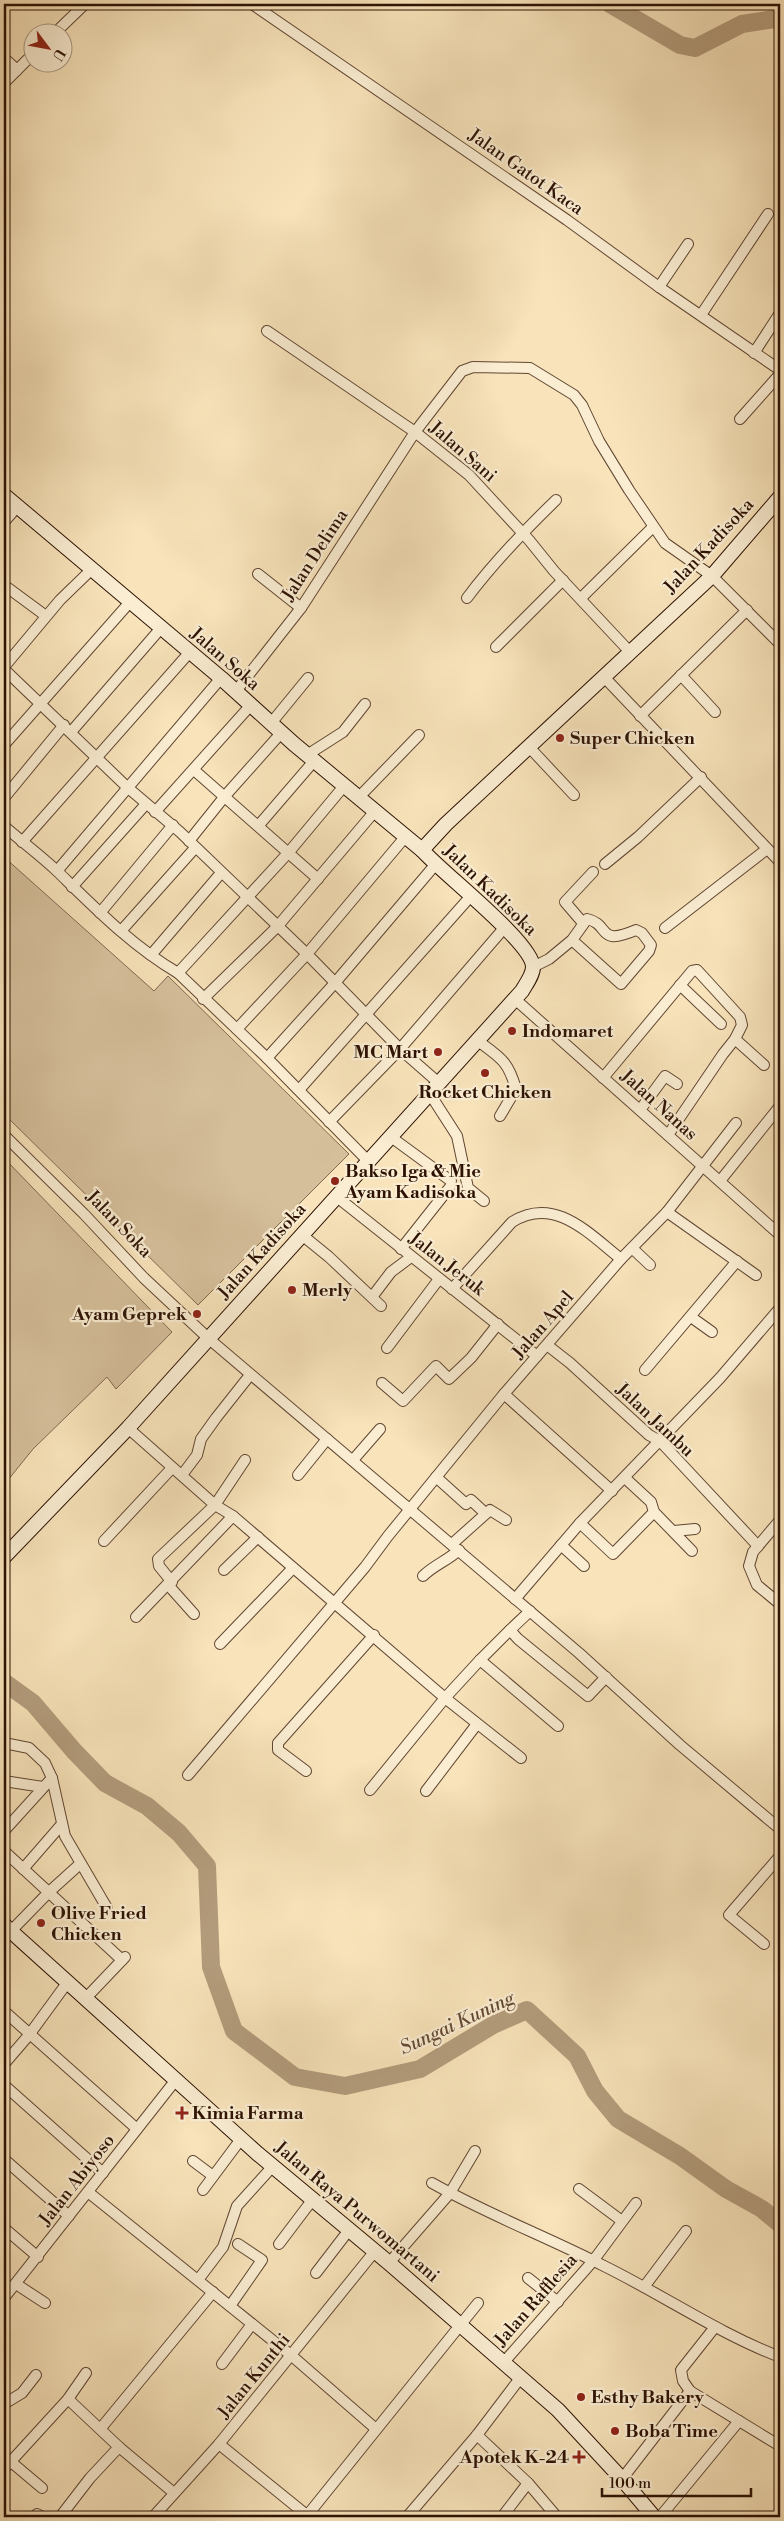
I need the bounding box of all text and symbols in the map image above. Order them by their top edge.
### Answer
north arrow [22,22,72,72]
text: U [48,45,69,64]
street label: Jalan Gatot Kaca [463,123,589,221]
street label: Jalan Sani [424,416,501,488]
street label: Jalan Kadisoka [658,493,760,599]
street label: Jalan Delima [276,504,354,606]
street label: Jalan Soka [185,622,265,696]
place label: Super Chicken [570,727,695,750]
marker: Super Chicken [554,732,566,744]
street label: Jalan Kadisoka [437,839,542,941]
place label: Indomaret [522,1020,614,1043]
marker: Indomaret [506,1025,518,1037]
place label: MC Mart [353,1041,429,1064]
marker: MC Mart [432,1046,444,1058]
street label: Jalan Nanas [615,1064,702,1146]
marker: Rocket Chicken [479,1067,491,1079]
place label: Rocket Chicken [418,1081,552,1104]
place label: Bakso Iga & Mie Ayam Kadisoka [344,1160,481,1204]
marker: Bakso Iga & Mie Ayam Kadisoka [329,1175,341,1187]
street label: Jalan Soka [80,1185,157,1263]
street label: Jalan Kadisoka [212,1197,312,1305]
street label: Jalan Jeruk [404,1227,491,1302]
place label: Merly [302,1279,353,1302]
marker: Merly [286,1284,298,1296]
street label: Jalan Apel [507,1286,579,1365]
place label: Ayam Geprek [71,1303,188,1326]
marker: Ayam Geprek [191,1308,203,1320]
street label: Jalan Jambu [610,1377,699,1463]
place label: Olive Fried Chicken [51,1902,147,1946]
marker: Olive Fried Chicken [35,1917,47,1929]
water label: Sungai Kuning [396,1985,519,2060]
place label: Kimia Farma [192,2102,304,2125]
marker: Kimia Farma [176,2107,188,2119]
street label: Jalan Abiyoso [33,2129,120,2231]
street label: Jalan Raya Purwomartani [269,2136,444,2288]
street label: Jalan Rafflesia [489,2248,583,2352]
street label: Jalan Kunthi [212,2329,295,2424]
place label: Esthy Bakery [591,2386,705,2409]
marker: Esthy Bakery [575,2391,587,2403]
place label: Boba Time [625,2420,718,2443]
marker: Boba Time [609,2425,621,2437]
place label: Apotek K-24 [459,2446,569,2469]
marker: Apotek K-24 [573,2451,585,2463]
scale bar [602,2466,750,2498]
text: 100 m [609,2474,651,2493]

